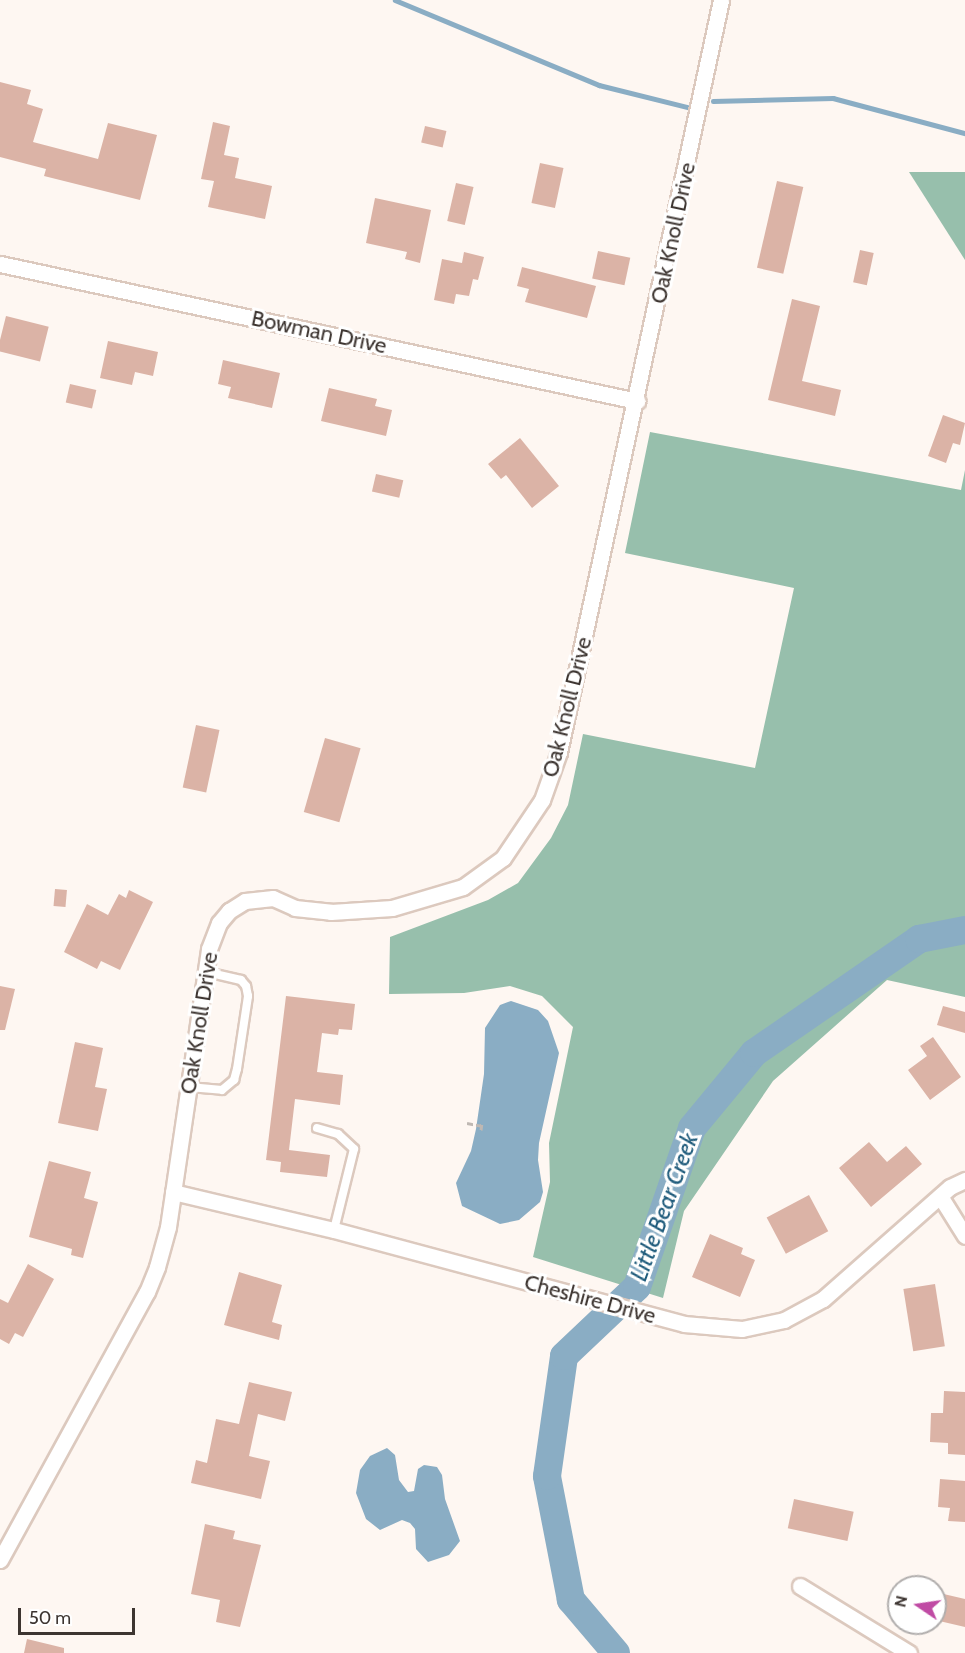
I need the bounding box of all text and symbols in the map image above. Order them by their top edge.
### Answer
street label: Oak Knoll Drive [645,160,701,306]
street label: Bowman Drive [249,305,389,359]
street label: Oak Knoll Drive [537,634,597,780]
street label: Oak Knoll Drive [175,950,223,1096]
water label: Little Bear Creek [624,1129,704,1285]
street label: Cheshire Drive [522,1269,658,1329]
north arrow [887,1575,947,1635]
text: N [890,1594,911,1609]
scale bar [21,1596,138,1634]
text: 50 m [29,1607,71,1629]

